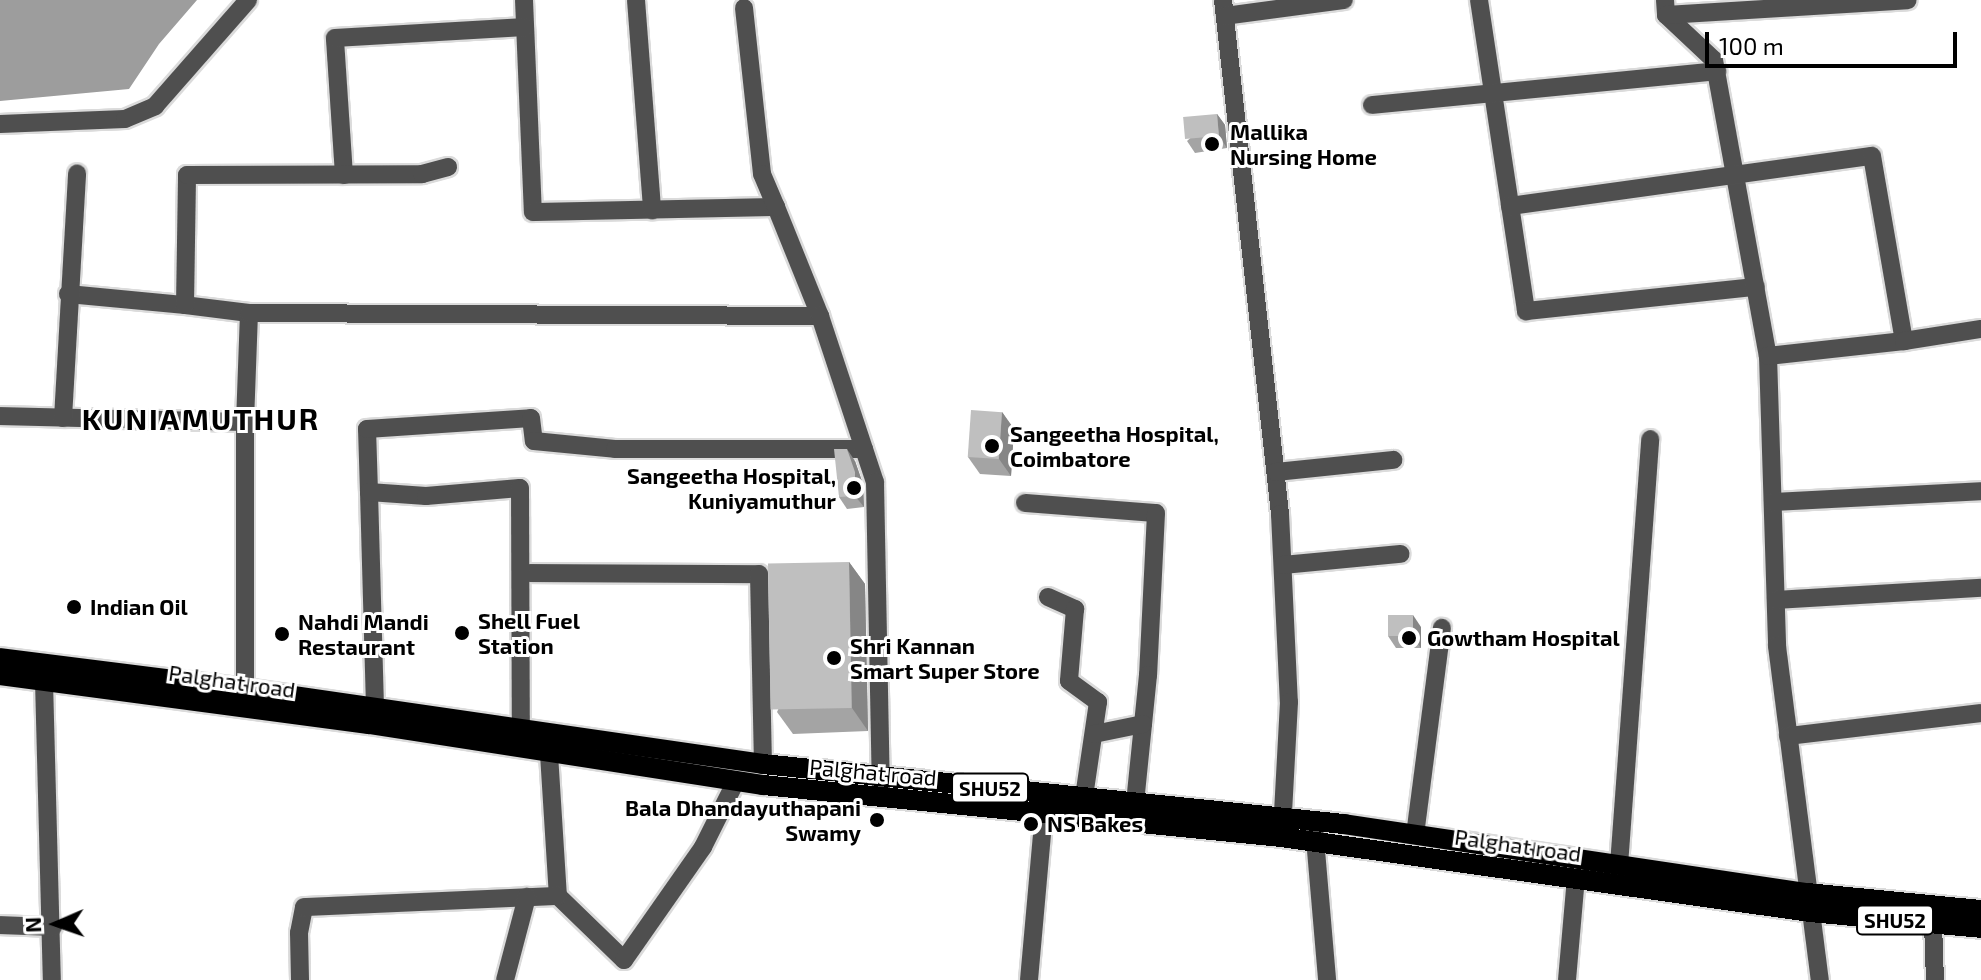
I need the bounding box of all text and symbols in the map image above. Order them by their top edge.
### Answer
scale bar [1709,16,1961,66]
text: 100 m [1719,31,1784,60]
place label: Mallika Nursing Home [1230,118,1377,170]
marker: Mallika Nursing Home [1201,133,1223,155]
district label: KUNIAMUTHUR [82,400,320,436]
place label: Sangeetha Hospital, Coimbatore [1010,420,1219,472]
marker: Sangeetha Hospital, Coimbatore [981,435,1003,457]
place label: Sangeetha Hospital, Kuniyamuthur [627,462,836,514]
marker: Sangeetha Hospital, Kuniyamuthur [843,477,865,499]
place label: Indian Oil [90,594,188,620]
marker: Indian Oil [65,598,83,616]
place label: Shell Fuel Station [478,607,580,658]
place label: Nahdi Mandi Restaurant [298,608,429,660]
marker: Shell Fuel Station [453,624,471,642]
marker: Nahdi Mandi Restaurant [273,625,291,643]
place label: Gowtham Hospital [1427,625,1620,651]
marker: Gowtham Hospital [1398,627,1420,649]
place label: Shri Kannan Smart Super Store [850,632,1040,684]
marker: Shri Kannan Smart Super Store [825,649,843,667]
street label: Palghat road [167,659,297,703]
street label: Palghat road [808,753,938,791]
road number: SHU52 [950,772,1030,804]
place label: Bala Dhandayuthapani Swamy [625,794,861,846]
marker: Bala Dhandayuthapani Swamy [868,811,886,829]
place label: NS Bakes [1047,811,1143,837]
marker: NS Bakes [1022,815,1040,833]
street label: Palghat road [1453,823,1583,867]
north arrow [16,884,96,964]
road number: SHU52 [1855,904,1935,936]
text: N [19,916,45,933]

